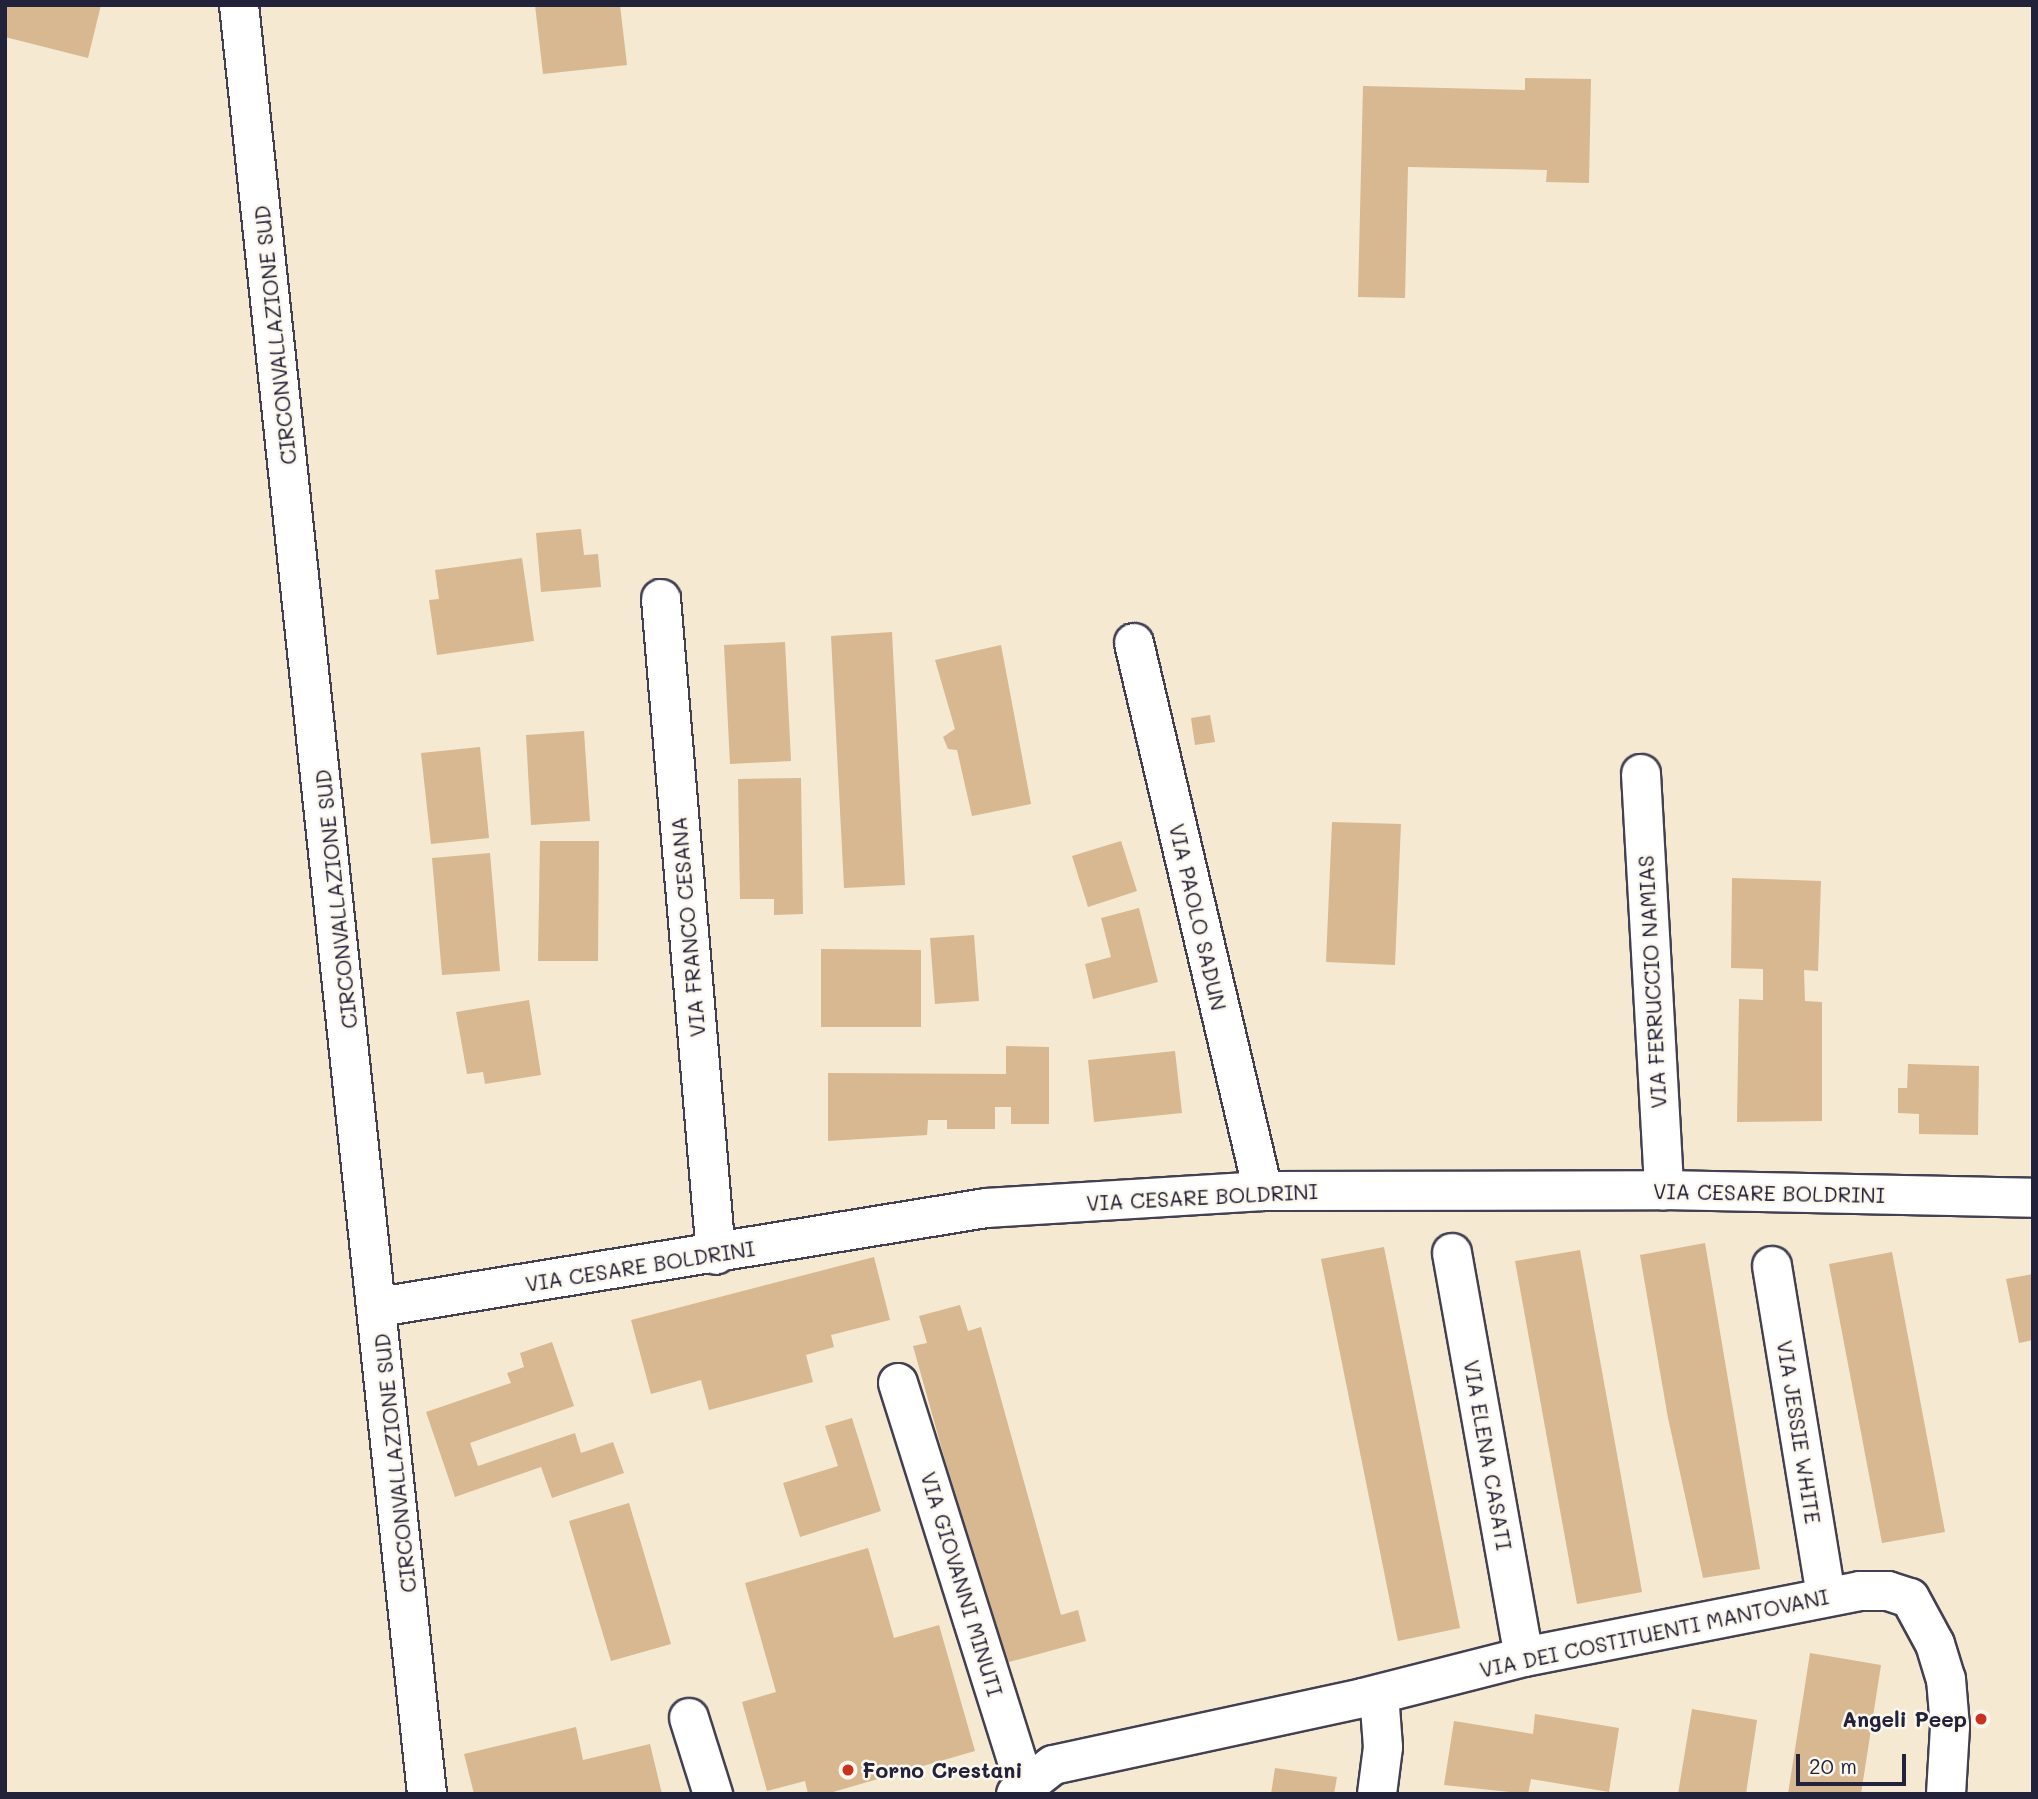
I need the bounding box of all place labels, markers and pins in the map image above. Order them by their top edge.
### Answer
place label: Angeli Peep [1842,1706,1967,1732]
marker: Angeli Peep [1973,1711,1989,1727]
place label: Forno Crestani [862,1757,1023,1783]
marker: Forno Crestani [840,1762,856,1778]

